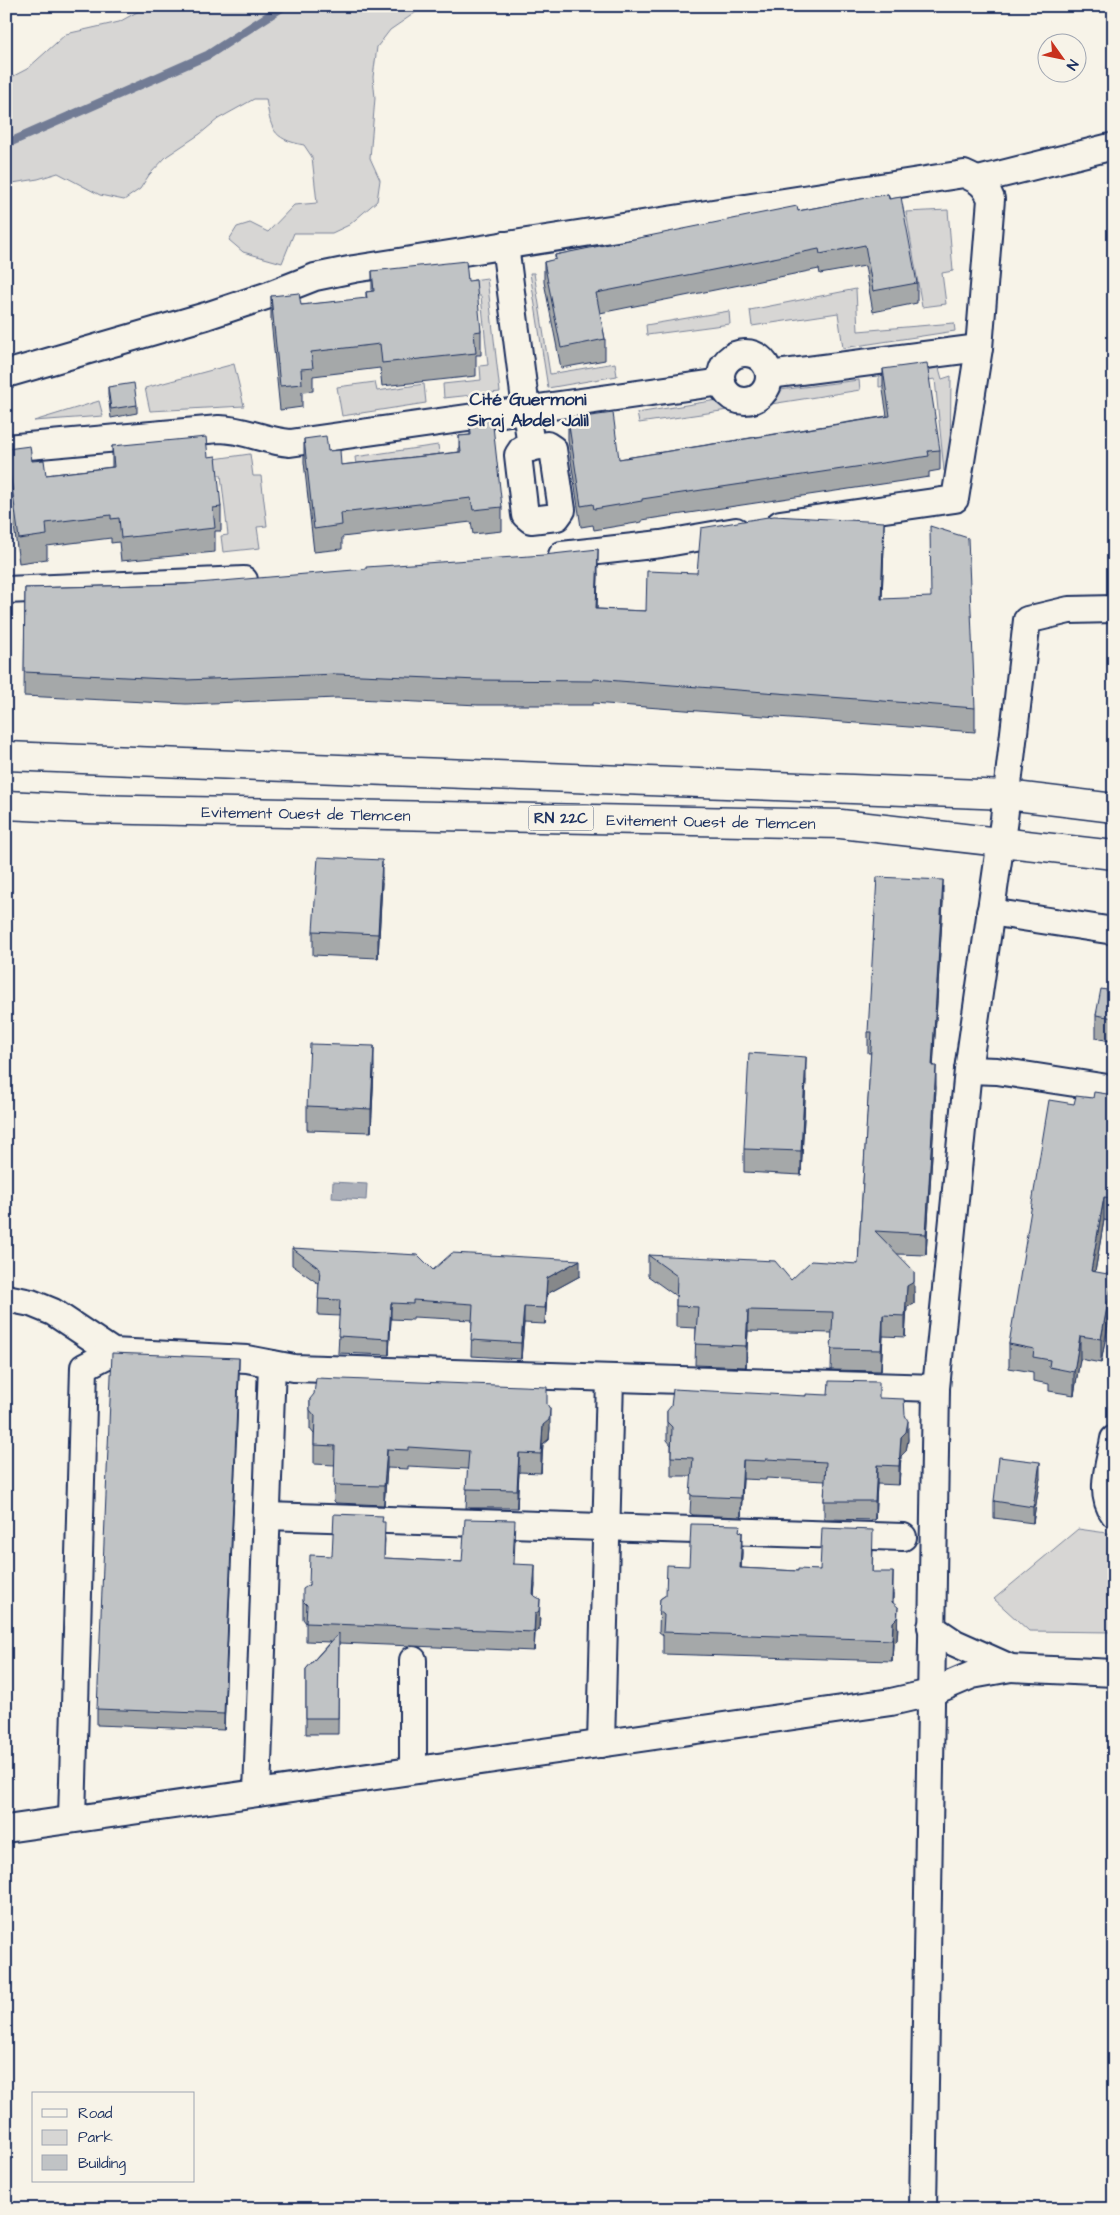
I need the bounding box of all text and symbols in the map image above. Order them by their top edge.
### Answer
north arrow [1038,32,1088,82]
text: N [1061,55,1083,74]
district label: Cité Guermoni Siraj Abdel Jalil [466,387,589,433]
street label: Evitement Ouest de Tlemcen [201,801,411,827]
road number: RN 22C [528,806,594,830]
street label: Evitement Ouest de Tlemcen [606,809,816,835]
legend [32,2092,195,2182]
text: Road [78,2103,113,2124]
text: Park [78,2127,113,2148]
text: Building [78,2153,126,2175]

